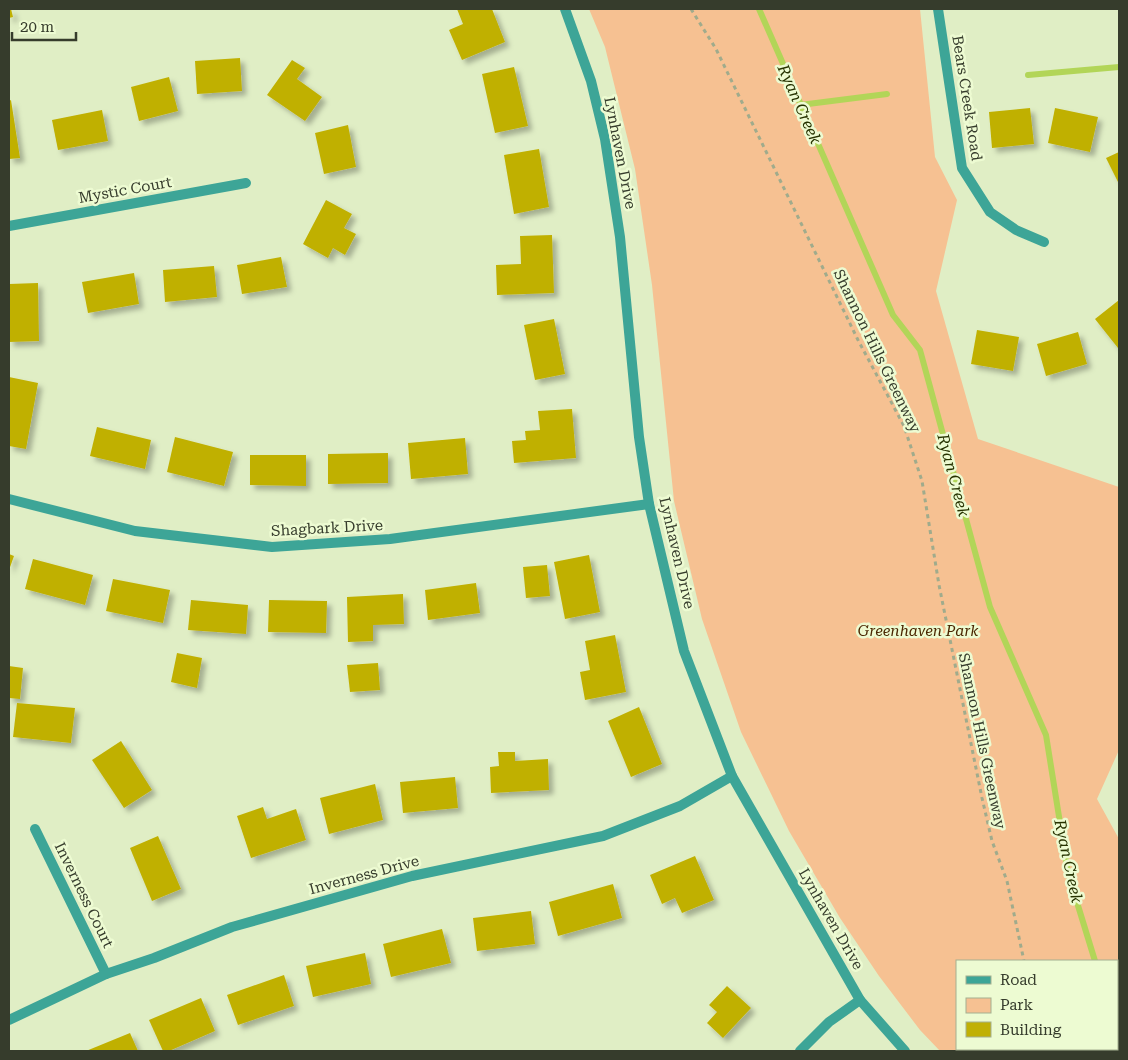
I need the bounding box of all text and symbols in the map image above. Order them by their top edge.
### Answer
scale bar [12,10,76,42]
text: 20 m [20,18,55,36]
street label: Bears Creek Road [948,34,986,162]
water label: Ryan Creek [773,61,826,147]
street label: Lynhaven Drive [600,95,640,211]
street label: Mystic Court [77,173,173,207]
street label: Shannon Hills Greenway [830,266,924,436]
water label: Ryan Creek [933,431,974,519]
street label: Lynhaven Drive [655,495,699,611]
street label: Shagbark Drive [271,516,383,540]
park label: Greenhaven Park [858,622,979,640]
street label: Shannon Hills Greenway [955,651,1009,831]
water label: Ryan Creek [1050,817,1087,905]
street label: Inverness Court [51,839,118,951]
street label: Inverness Drive [307,852,421,898]
street label: Lynhaven Drive [795,865,867,973]
legend [956,960,1118,1050]
text: Road [1000,971,1037,989]
text: Park [1000,996,1034,1014]
text: Building [1000,1021,1062,1039]

